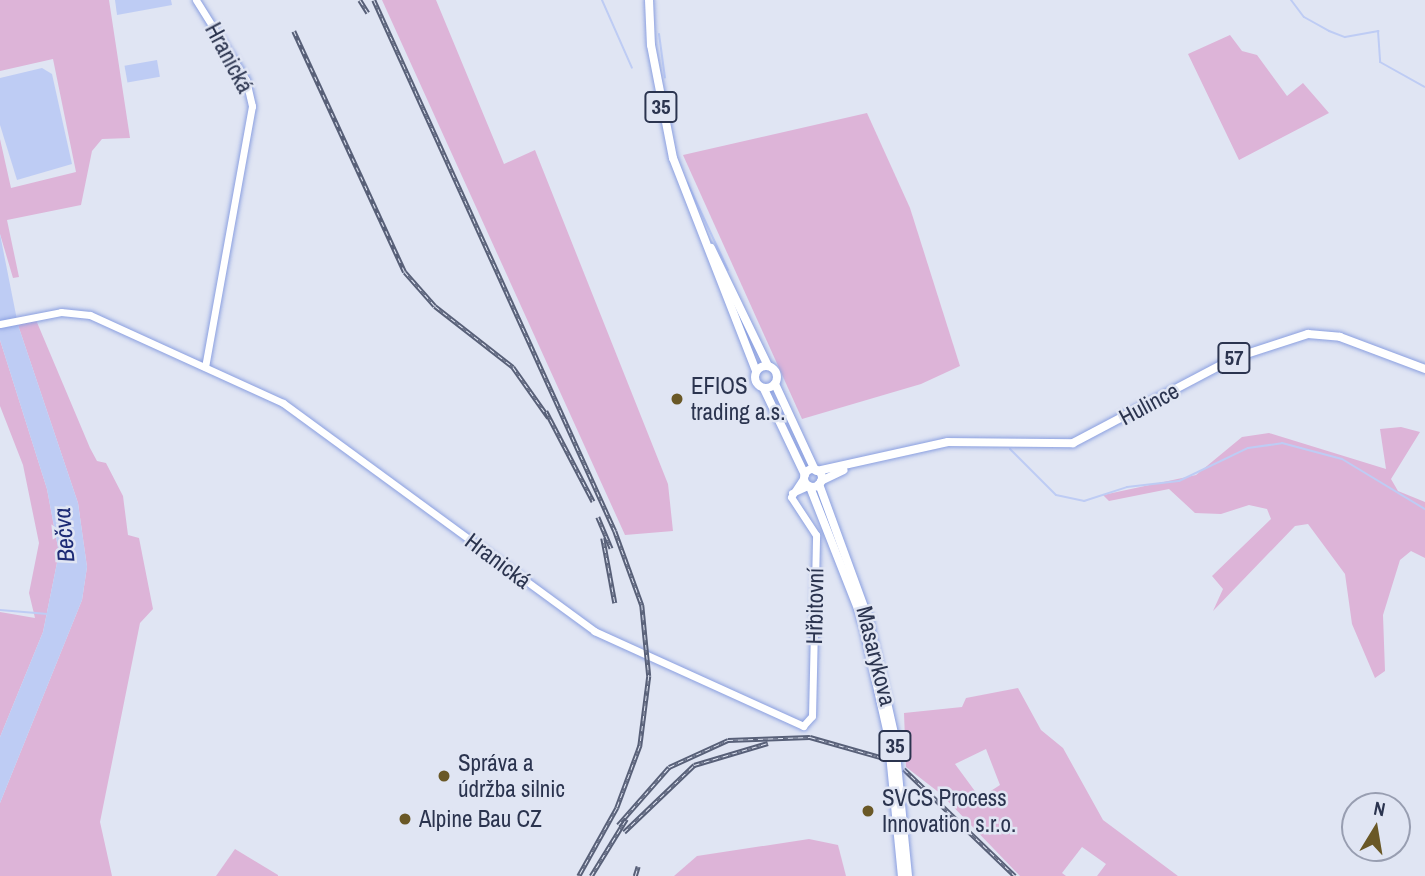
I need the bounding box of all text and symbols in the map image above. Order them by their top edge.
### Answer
street label: Hranická [199,18,259,98]
road number: 35 [644,90,678,124]
road number: 57 [1216,340,1252,376]
place label: EFIOS trading a.s. [691,372,785,426]
street label: Hulince [1114,377,1184,431]
marker: EFIOS trading a.s. [669,391,685,407]
water label: Bečva [47,507,81,563]
street label: Hranická [460,527,536,595]
street label: Hřbitovní [801,568,829,644]
street label: Masarykova [850,603,902,709]
road number: 35 [878,728,912,764]
place label: Správa a údržba silnic [458,749,565,803]
marker: Správa a údržba silnic [436,768,452,784]
place label: SVCS Process Innovation s.r.o. [882,784,1016,838]
north arrow [1341,792,1411,862]
text: N [1372,795,1388,822]
marker: SVCS Process Innovation s.r.o. [860,803,876,819]
place label: Alpine Bau CZ [419,805,542,833]
marker: Alpine Bau CZ [397,811,413,827]

